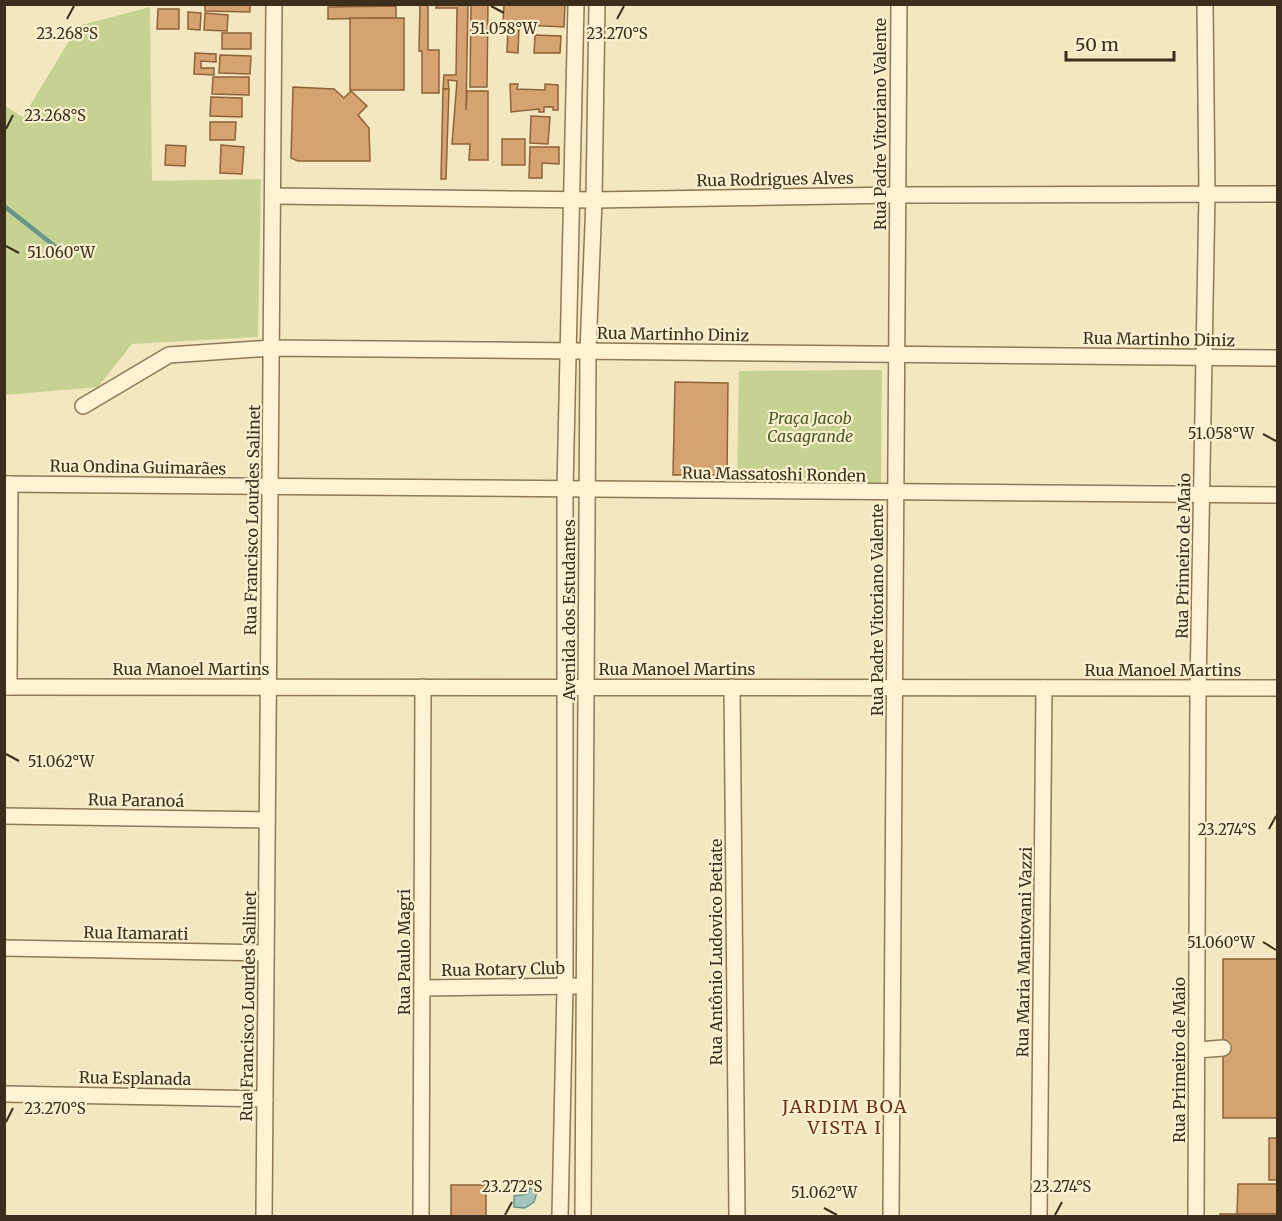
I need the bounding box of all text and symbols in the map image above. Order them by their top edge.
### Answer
street label: Rua Padre Vitoriano Valente [870,18,890,230]
text: 51.058°W [471,19,538,38]
text: 23.268°S [36,24,98,43]
text: 23.270°S [586,24,648,43]
scale bar [1066,24,1174,62]
text: 50 m [1075,33,1119,56]
text: 23.268°S [24,106,86,125]
street label: Rua Rodrigues Alves [696,168,854,190]
text: 51.060°W [27,243,96,262]
street label: Rua Martinho Diniz [597,323,750,345]
street label: Rua Martinho Diniz [1083,328,1236,350]
street label: Rua Francisco Lourdes Salinet [240,404,264,636]
park label: Praça Jacob Casagrande [767,408,853,446]
text: 51.058°W [1188,424,1255,443]
street label: Rua Ondina Guimarães [50,455,227,479]
street label: Rua Massatoshi Ronden [682,462,867,486]
street label: Rua Primeiro de Maio [1172,473,1194,639]
street label: Rua Padre Vitoriano Valente [867,504,887,716]
street label: Avenida dos Estudantes [559,519,579,702]
street label: Rua Manoel Martins [113,659,270,679]
street label: Rua Manoel Martins [599,659,756,679]
street label: Rua Manoel Martins [1085,660,1242,680]
text: 51.062°W [28,752,95,771]
street label: Rua Paranoá [88,789,185,811]
text: 23.274°S [1198,820,1256,839]
street label: Rua Antônio Ludovico Betiate [706,839,726,1065]
street label: Rua Maria Mantovani Vazzi [1012,847,1036,1057]
street label: Rua Paulo Magri [394,889,414,1015]
street label: Rua Francisco Lourdes Salinet [236,890,260,1122]
street label: Rua Itamarati [83,922,189,944]
text: 51.060°W [1187,933,1256,952]
street label: Rua Rotary Club [441,958,565,980]
street label: Rua Primeiro de Maio [1169,977,1189,1143]
street label: Rua Esplanada [79,1067,192,1089]
district label: JARDIM BOA VISTA I [781,1095,908,1139]
text: 23.270°S [24,1099,86,1118]
text: 23.272°S [482,1177,542,1196]
text: 23.274°S [1033,1177,1091,1196]
text: 51.062°W [791,1183,858,1202]

